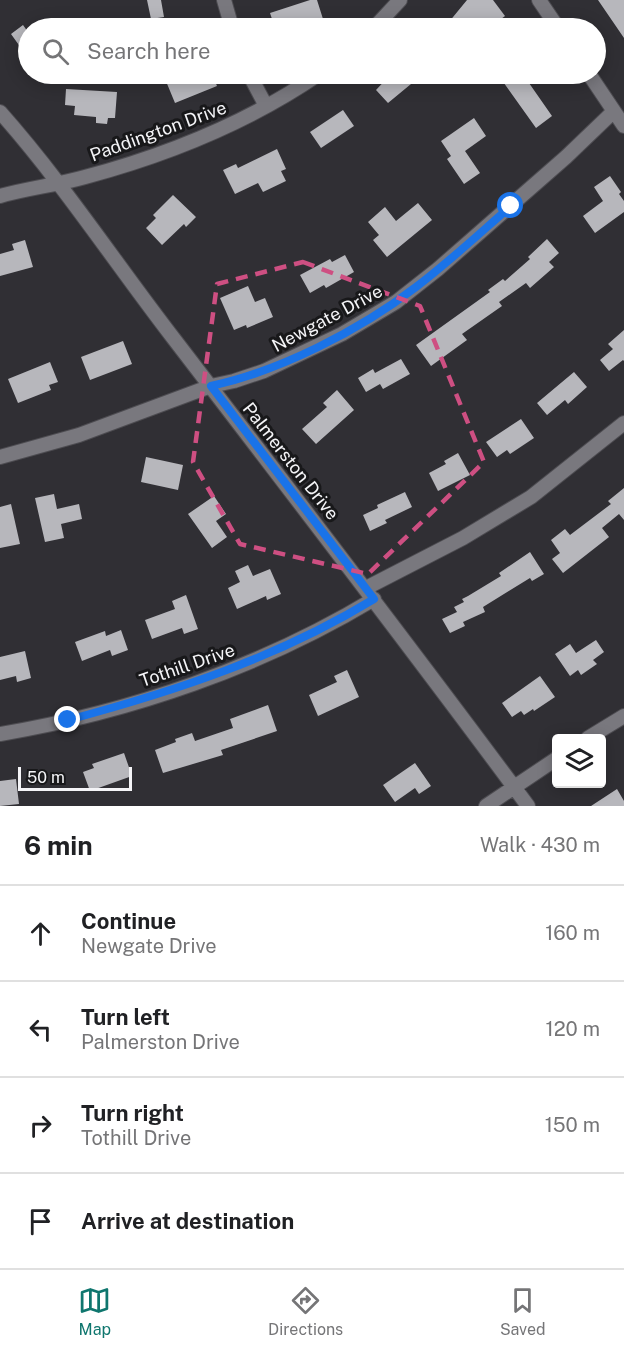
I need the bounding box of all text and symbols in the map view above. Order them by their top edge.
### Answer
search box [18,18,606,84]
icon: search [39,35,72,68]
text: Search here [87,38,211,64]
street label: Paddington Drive [87,97,229,165]
route start [497,192,523,218]
street label: Newgate Drive [268,280,386,356]
street label: Palmerston Drive [239,398,343,524]
street label: Tothill Drive [137,639,237,691]
route end [54,706,80,732]
map controls [552,734,606,788]
button: layers [552,734,606,788]
scale bar [18,764,132,792]
text: 50 m [27,768,65,787]
text: 6 min [24,830,93,861]
text: Walk · 430 m [480,833,600,857]
text: Continue [81,908,176,934]
icon: ahead [24,917,57,950]
text: 160 m [545,921,600,945]
text: Newgate Drive [81,934,217,958]
text: Turn left [81,1004,170,1030]
icon: left [24,1013,57,1046]
text: 120 m [546,1017,600,1041]
text: Palmerston Drive [81,1030,240,1054]
text: Turn right [81,1100,184,1126]
icon: right [24,1109,57,1142]
text: 150 m [545,1113,600,1137]
text: Tothill Drive [81,1126,191,1150]
icon: arrive [24,1205,57,1238]
text: Arrive at destination [81,1208,294,1234]
tab: Map [78,1284,111,1339]
tab: Directions [268,1284,343,1339]
tab: Saved [500,1284,546,1339]

